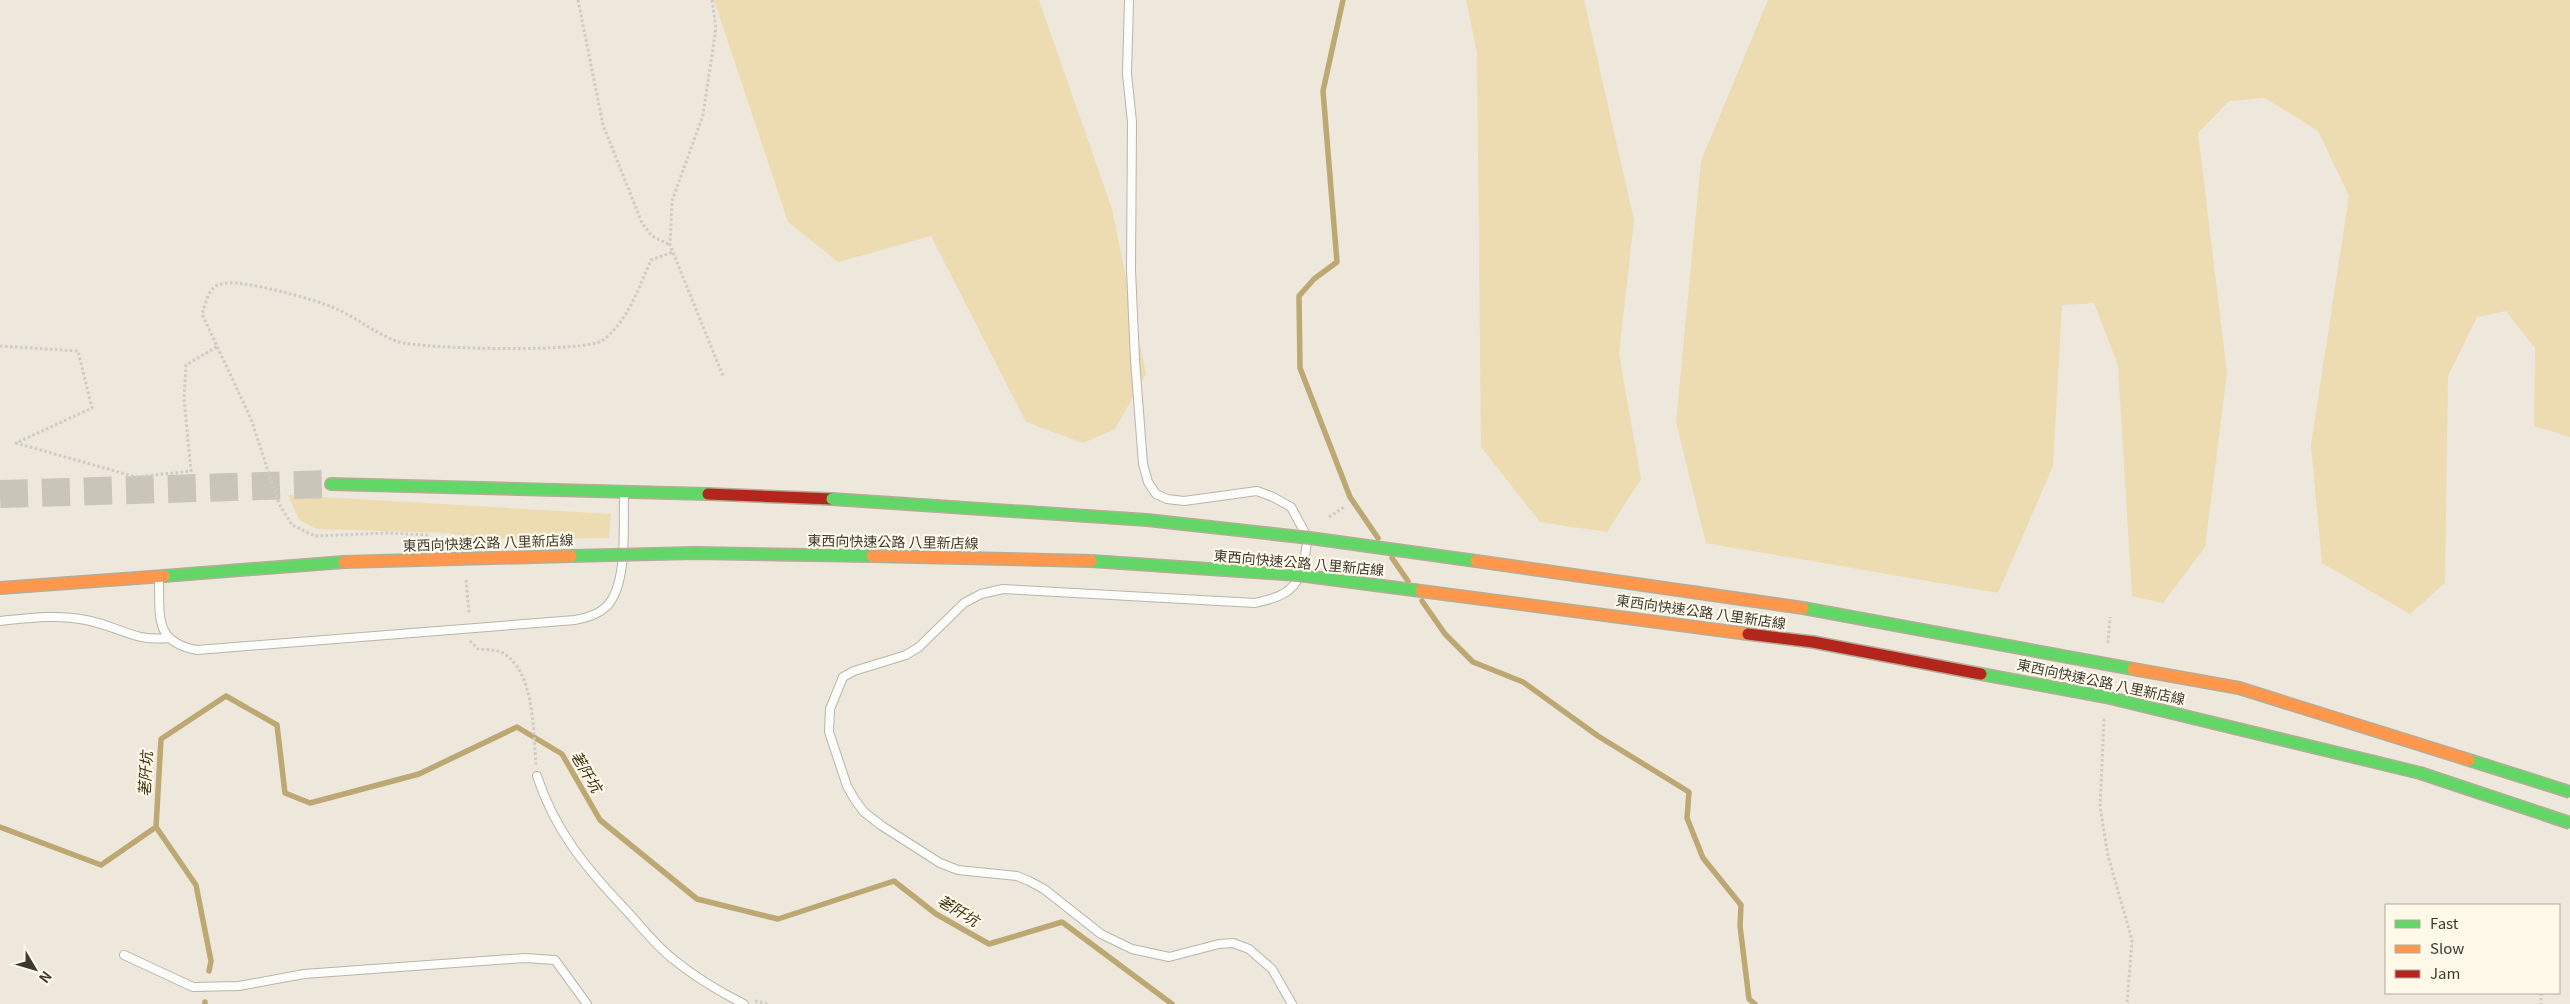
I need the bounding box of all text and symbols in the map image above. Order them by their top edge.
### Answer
street label: 東西向快速公路 八里新店線 [402,529,574,555]
street label: 東西向快速公路 八里新店線 [807,530,979,552]
street label: 東西向快速公路 八里新店線 [1213,545,1385,579]
street label: 東西向快速公路 八里新店線 [1615,589,1787,633]
street label: 東西向快速公路 八里新店線 [2015,653,2187,709]
water label: 荖阡坑 [567,747,609,798]
water label: 荖阡坑 [133,749,156,797]
water label: 荖阡坑 [934,889,985,931]
legend [2385,904,2560,994]
text: Fast [2430,912,2459,933]
text: Slow [2430,937,2464,958]
north arrow [10,944,60,994]
text: Jam [2430,962,2460,983]
text: N [35,967,57,988]

